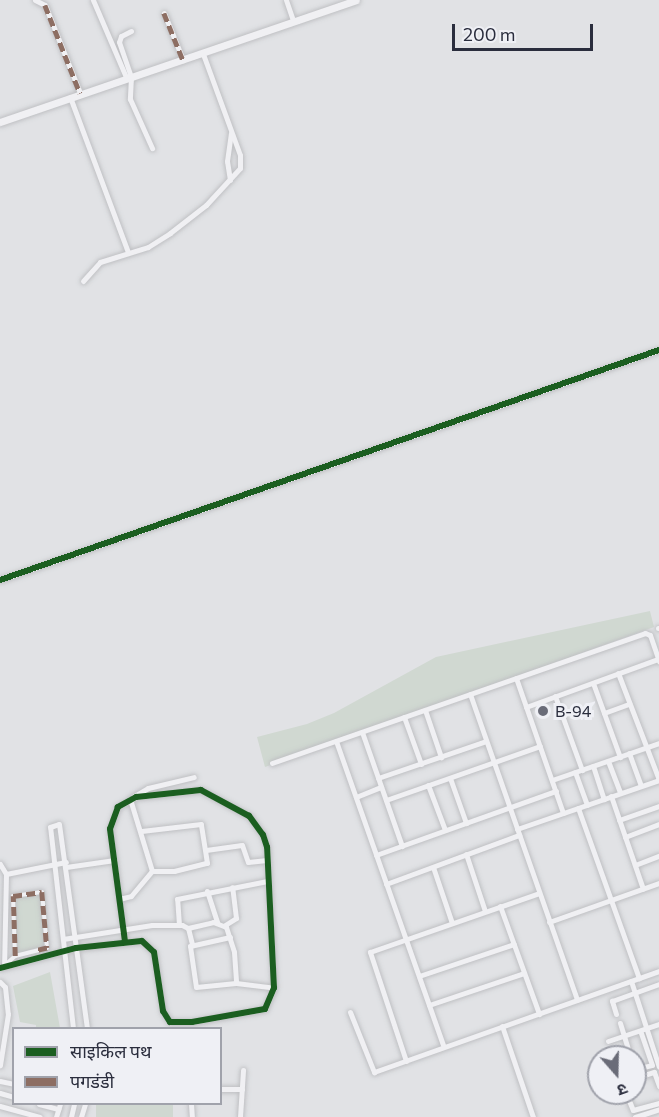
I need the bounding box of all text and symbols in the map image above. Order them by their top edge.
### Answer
scale bar [455,12,596,50]
text: 200 m [463,23,516,45]
place label: B-94 [555,701,591,721]
marker: B-94 [536,704,550,718]
legend [12,1027,222,1105]
text: साइकिल पथ [70,1040,152,1062]
north arrow [587,1045,647,1105]
text: पगडंडी [70,1070,114,1092]
text: उ [615,1080,630,1101]

